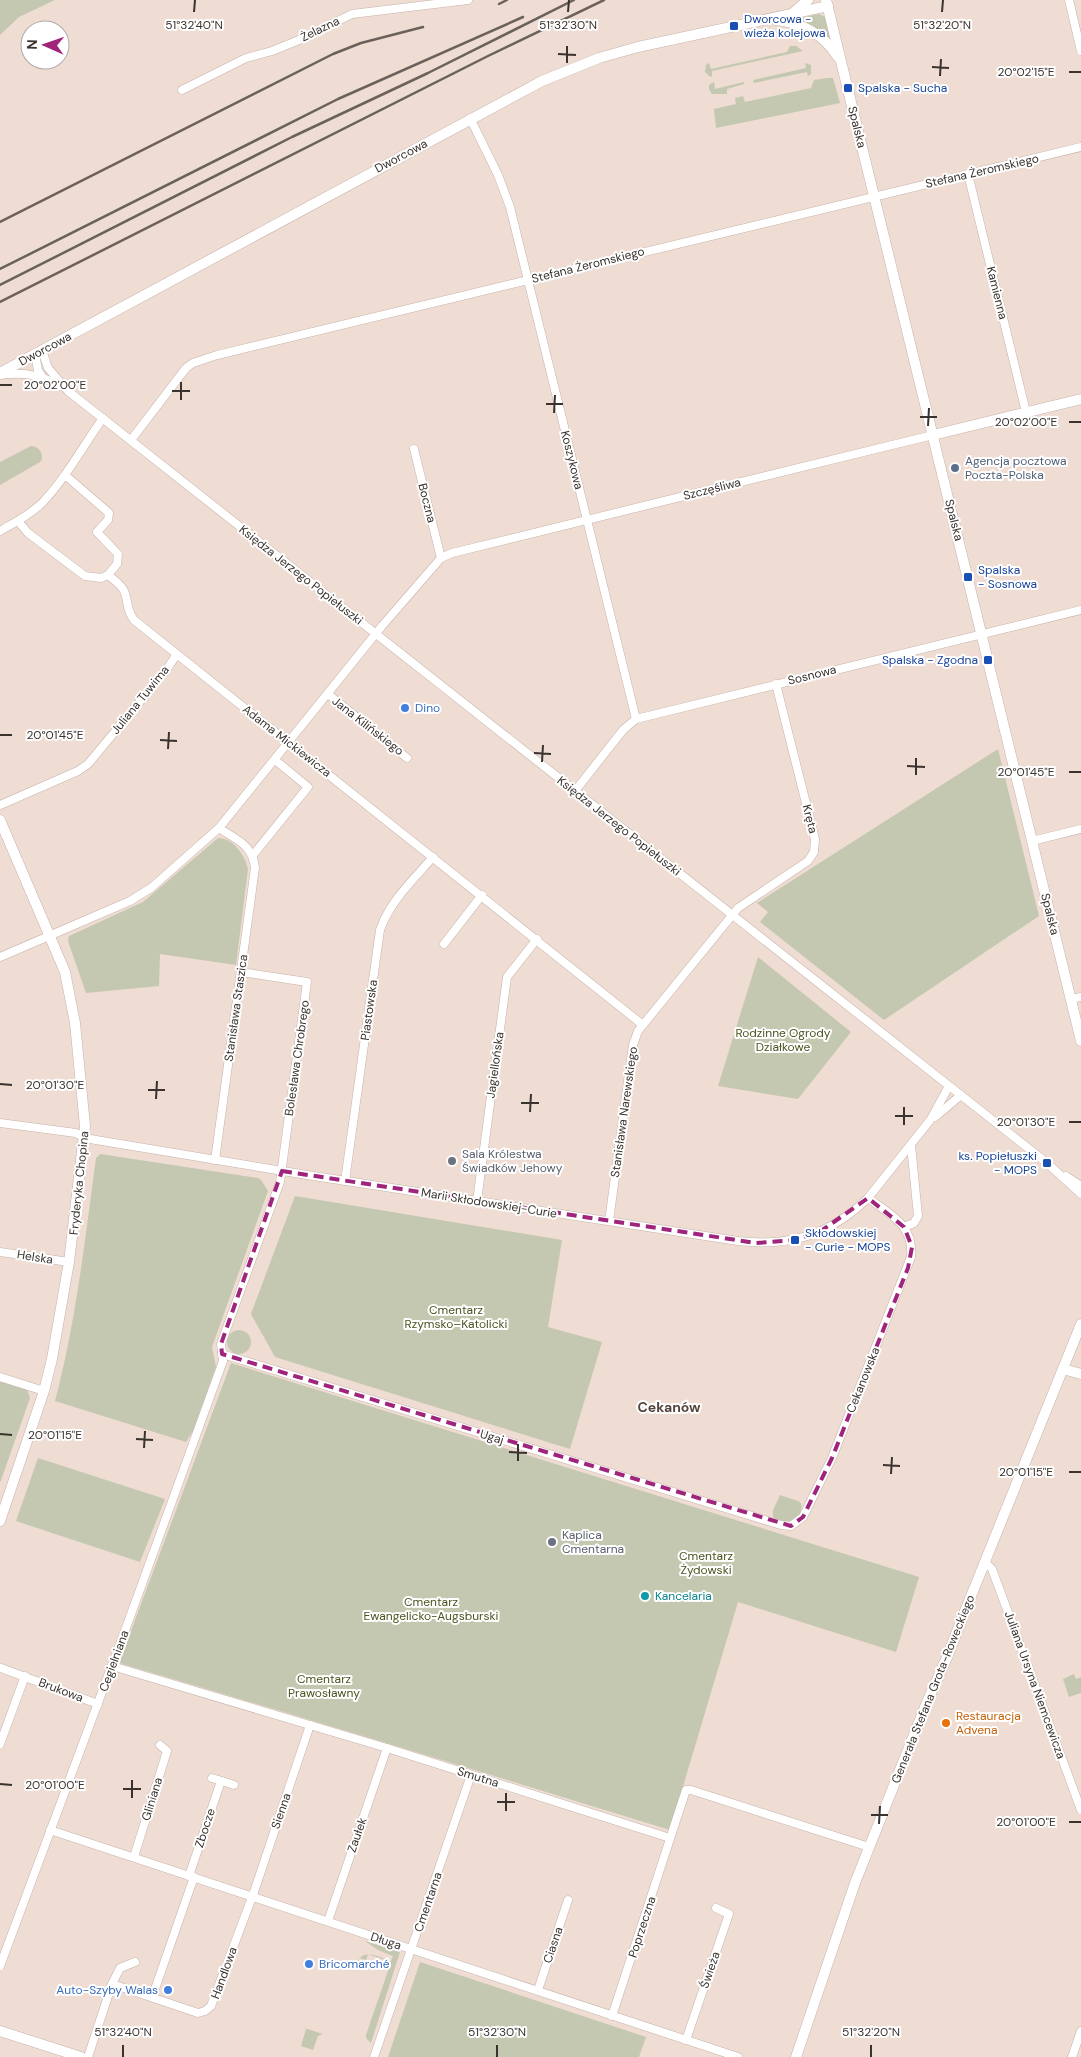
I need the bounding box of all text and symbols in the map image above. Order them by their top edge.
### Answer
place label: Dworcowa - wieża kolejowa [744,11,826,41]
street label: Żelazna [298,13,342,45]
text: 51°32'40"N [165,17,223,33]
text: 51°32'30"N [539,17,597,33]
text: 51°32'20"N [913,17,971,33]
north arrow [20,20,70,70]
marker: Dworcowa - wieża kolejowa [728,20,740,32]
text: N [23,39,41,50]
text: 20°02'15"E [997,64,1055,80]
place label: Spalska - Sucha [858,80,947,96]
marker: Spalska - Sucha [842,82,854,94]
street label: Spalska [844,105,870,149]
street label: Dworcowa [372,135,430,177]
street label: Stefana Żeromskiego [924,150,1040,192]
street label: Stefana Żeromskiego [530,243,646,287]
street label: Kamienna [983,265,1011,321]
street label: Dworcowa [16,328,74,370]
text: 20°02'00"E [24,377,87,393]
text: 20°02'00"E [995,414,1058,430]
street label: Koszykowa [557,429,587,491]
place label: Agencja pocztowa Poczta-Polska [965,453,1067,483]
marker: Agencja pocztowa Poczta-Polska [949,462,961,474]
street label: Szczęśliwa [682,474,742,504]
street label: Boczna [414,482,440,524]
street label: Spalska [941,498,967,542]
street label: Księdza Jerzego Popiełuszki [236,522,366,628]
place label: Spalska - Sosnowa [978,562,1037,592]
marker: Spalska - Sosnowa [962,571,974,583]
place label: Spalska - Zgodna [882,652,978,668]
marker: Spalska - Zgodna [982,654,994,666]
street label: Sosnowa [786,661,838,689]
street label: Juliana Tuwima [107,662,173,738]
street label: Jana Kilińskiego [329,693,407,759]
place label: Dino [415,700,440,716]
street label: Adama Mickiewicza [239,701,335,781]
marker: Dino [399,702,411,714]
text: 20°01'45"E [26,727,84,743]
text: 20°01'45"E [997,764,1055,780]
street label: Księdza Jerzego Popiełuszki [554,773,684,879]
street label: Kręta [799,803,821,835]
street label: Spalska [1037,892,1063,936]
street label: Stanisława Staszica [221,953,251,1063]
street label: Piastowska [357,979,381,1041]
street label: Bolesława Chrobrego [281,999,313,1117]
park label: Rodzinne Ogrody Działkowe [735,1025,831,1055]
street label: Jagiellońska [482,1031,508,1099]
street label: Stanisława Narewskiego [607,1045,641,1179]
text: 20°01'30"E [26,1077,84,1093]
text: 20°01'30"E [997,1114,1055,1130]
street label: Fryderyka Chopina [66,1130,92,1236]
place label: Sala Królestwa Świadków Jehowy [462,1146,563,1176]
place label: ks. Popiełuszki - MOPS [958,1148,1037,1178]
marker: Sala Królestwa Świadków Jehowy [446,1155,458,1167]
marker: ks. Popiełuszki - MOPS [1041,1157,1053,1169]
street label: Marii Skłodowskiej-Curie [420,1184,558,1222]
place label: Skłodowskiej - Curie - MOPS [805,1225,891,1255]
marker: Skłodowskiej - Curie - MOPS [789,1234,801,1246]
street label: Helska [16,1246,54,1268]
park label: Cmentarz Rzymsko–Katolicki [405,1302,508,1332]
street label: Cekanowska [843,1345,883,1415]
district label: Cekanów [637,1398,701,1416]
street label: Ugaj [478,1426,506,1448]
text: 20°01'15"E [28,1427,82,1443]
text: 20°01'15"E [999,1464,1053,1480]
place label: Kaplica Cmentarna [562,1527,624,1557]
marker: Kaplica Cmentarna [546,1536,558,1548]
park label: Cmentarz Żydowski [679,1548,733,1578]
place label: Kancelaria [655,1588,712,1604]
marker: Kancelaria [639,1590,651,1602]
street label: Generała Stefana Grota-Roweckiego [888,1592,978,1786]
park label: Cmentarz Ewangelicko-Augsburski [364,1594,499,1624]
street label: Juliana Ursyna Niemcewicza [1001,1609,1069,1761]
street label: Cegielniana [96,1628,132,1694]
park label: Cmentarz Prawosławny [288,1671,360,1701]
street label: Brukowa [36,1674,86,1706]
place label: Restauracja Advena [956,1708,1021,1738]
marker: Restauracja Advena [940,1717,952,1729]
street label: Smutna [455,1763,501,1791]
street label: Gliniana [138,1775,166,1823]
text: 20°01'00"E [25,1777,85,1793]
street label: Sienna [267,1791,295,1831]
street label: Zbocze [191,1806,219,1850]
text: 20°01'00"E [996,1814,1056,1830]
street label: Zaułek [344,1815,370,1855]
street label: Cmentarna [410,1870,446,1934]
street label: Poprzeczna [625,1894,659,1960]
street label: Ciasna [539,1925,567,1965]
street label: Długa [369,1929,403,1953]
street label: Handlowa [207,1945,241,2001]
street label: Świeża [696,1950,724,1990]
place label: Bricomarché [319,1956,390,1972]
marker: Bricomarché [303,1958,315,1970]
place label: Auto-Szyby Walas [56,1982,158,1998]
marker: Auto-Szyby Walas [162,1984,174,1996]
text: 51°32'40"N [94,2024,152,2040]
text: 51°32'30"N [468,2024,526,2040]
text: 51°32'20"N [842,2024,900,2040]

